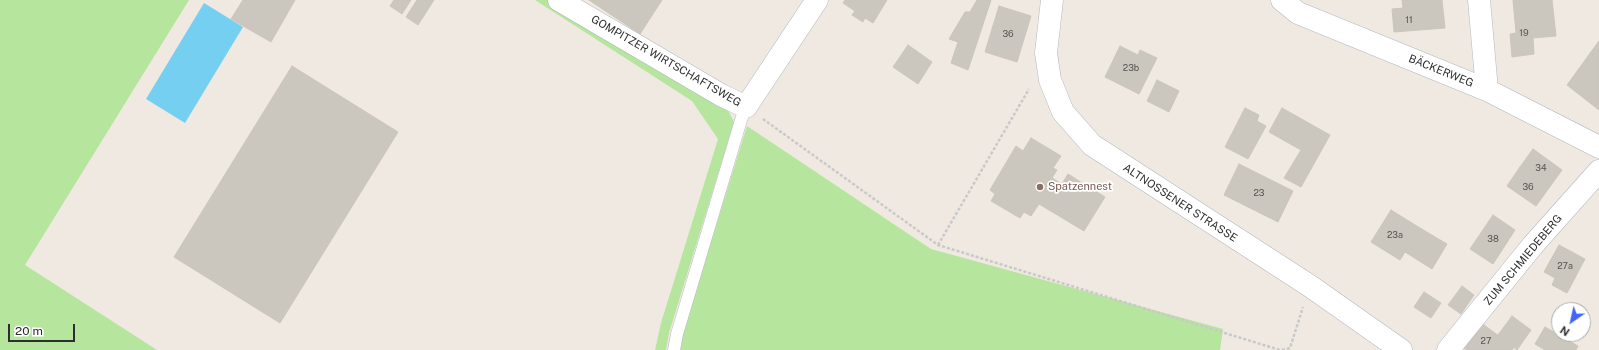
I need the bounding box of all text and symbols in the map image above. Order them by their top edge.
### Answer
street label: GOMPITZER WIRTSCHAFTSWEG [589,13,743,109]
house number: 11 [1405,15,1413,25]
house number: 19 [1519,28,1529,38]
house number: 36 [1002,29,1014,39]
street label: BÄCKERWEG [1406,52,1476,90]
house number: 23b [1123,63,1139,73]
street label: ALTNOSSENER STRASSE [1120,161,1240,245]
house number: 34 [1535,163,1547,173]
place label: Spatzennest [1048,180,1112,194]
marker: Spatzennest [1035,182,1045,192]
house number: 36 [1522,182,1534,192]
house number: 23 [1253,188,1265,198]
street label: ZUM SCHMIEDEBERG [1481,212,1565,308]
house number: 23a [1387,230,1403,240]
house number: 38 [1487,234,1499,244]
house number: 27a [1557,261,1573,271]
north arrow [1551,302,1591,342]
scale bar [10,316,77,342]
text: 20 m [15,324,43,338]
text: N [1558,324,1572,339]
house number: 27 [1481,336,1491,346]

